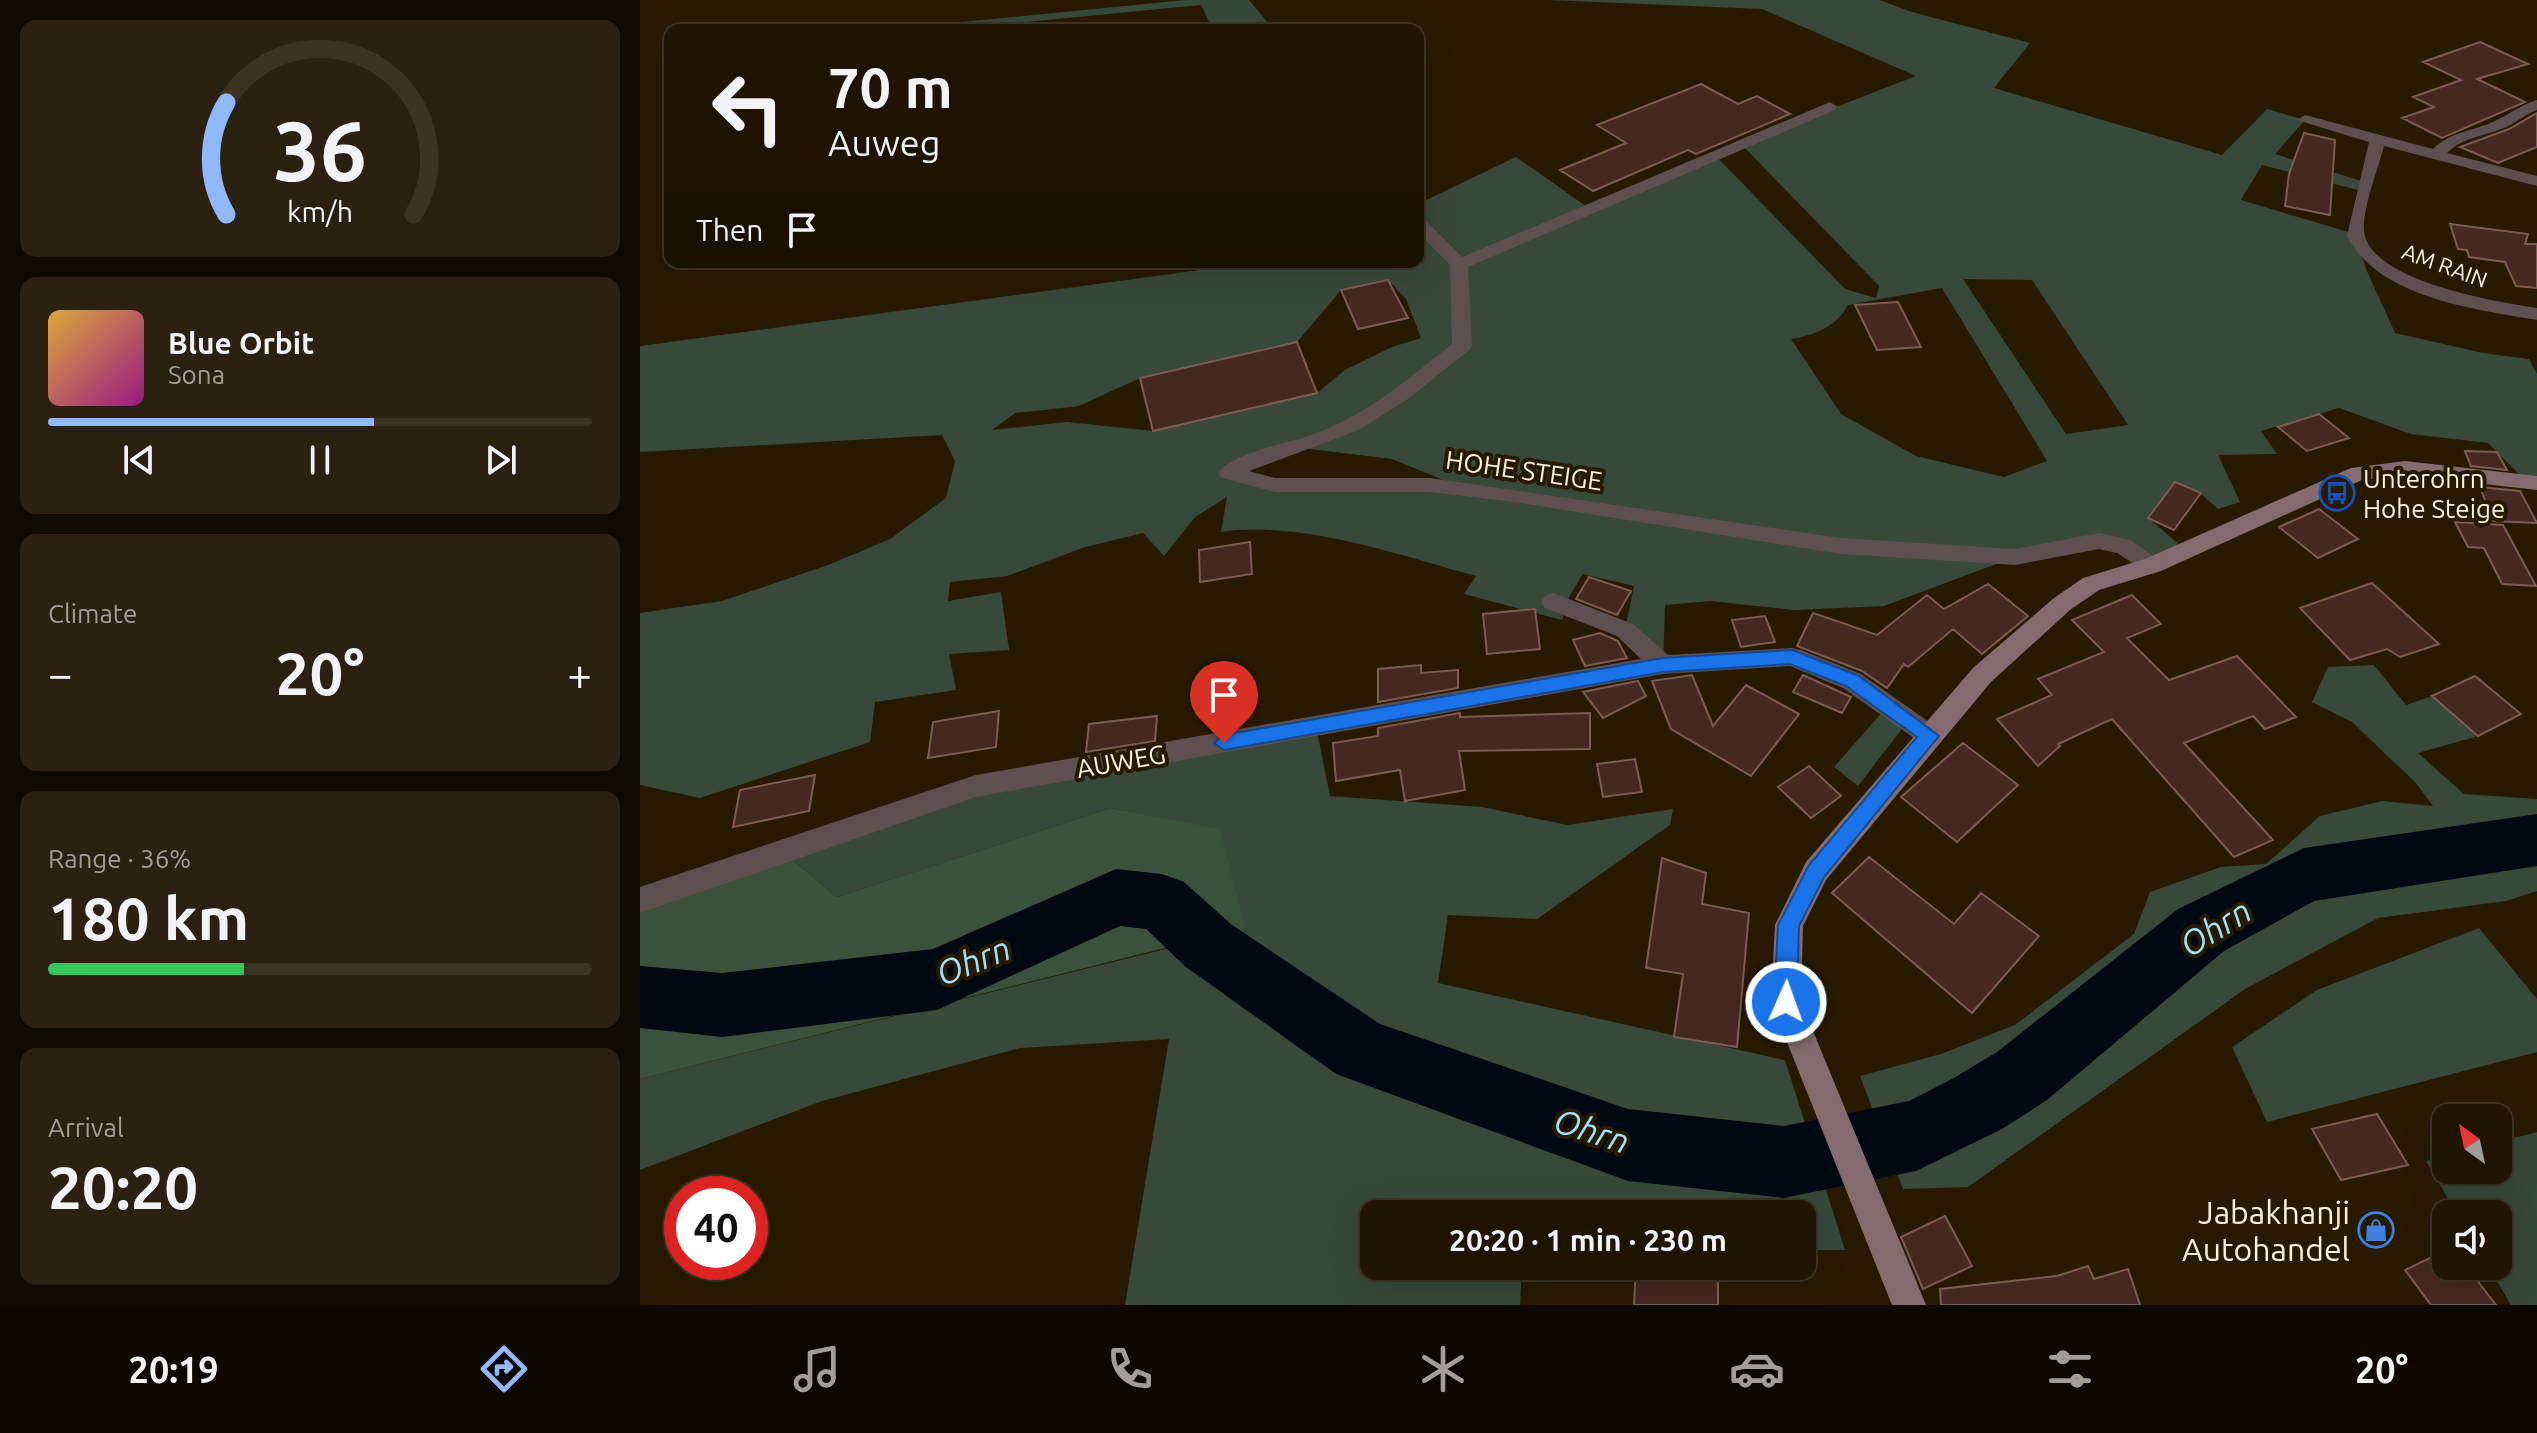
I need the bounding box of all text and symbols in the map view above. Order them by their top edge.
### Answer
icon: left [696,56,800,160]
text: 70 m [828,56,953,119]
text: 36 [273,102,367,196]
text: Auweg [828,122,940,163]
text: km/h [287,195,353,227]
icon: arrive [780,208,824,252]
text: Then [696,213,764,247]
street label: AM RAIN [2399,238,2491,292]
text: Blue Orbit [168,326,314,360]
text: Sona [168,360,225,389]
icon: previous [117,438,161,482]
icon: pause [298,438,342,482]
icon: next [479,438,523,482]
street label: HOHE STEIGE [1444,445,1604,495]
place label: Unterohrn Hohe Steige [2363,464,2505,523]
bus stop icon: Unterohrn Hohe Steige [2318,474,2356,512]
text: Climate [48,599,137,628]
text: 20° [276,639,364,706]
text: − [48,649,73,698]
text: + [567,649,592,698]
pin [1190,661,1258,743]
icon: arrive [1202,673,1246,717]
street label: AUWEG [1074,739,1168,783]
text: Range · 36% [48,844,191,873]
text: 180 km [48,884,249,951]
water label: Ohrn [2172,891,2258,963]
water label: Ohrn [930,928,1016,992]
position arrow [1744,960,1828,1044]
water label: Ohrn [1550,1100,1634,1160]
north arrow [2432,1104,2512,1184]
map controls [2432,1104,2512,1280]
text: Arrival [48,1113,124,1142]
text: 20:20 [48,1153,198,1220]
speed limit sign: 40 [664,1176,768,1280]
place label: Jabakhanji Autohandel [2182,1194,2350,1267]
button: sound [2432,1200,2512,1280]
shop icon: Jabakhanji Autohandel [2357,1211,2395,1249]
text: 20:20 · 1 min · 230 m [1449,1223,1727,1257]
icon: directions [476,1341,532,1397]
icon: music [789,1341,845,1397]
icon: phone [1102,1341,1158,1397]
icon: climate [1415,1341,1471,1397]
icon: car [1729,1341,1785,1397]
icon: filters [2042,1341,2098,1397]
text: 20:19 [129,1349,219,1390]
text: 20° [2355,1349,2408,1390]

